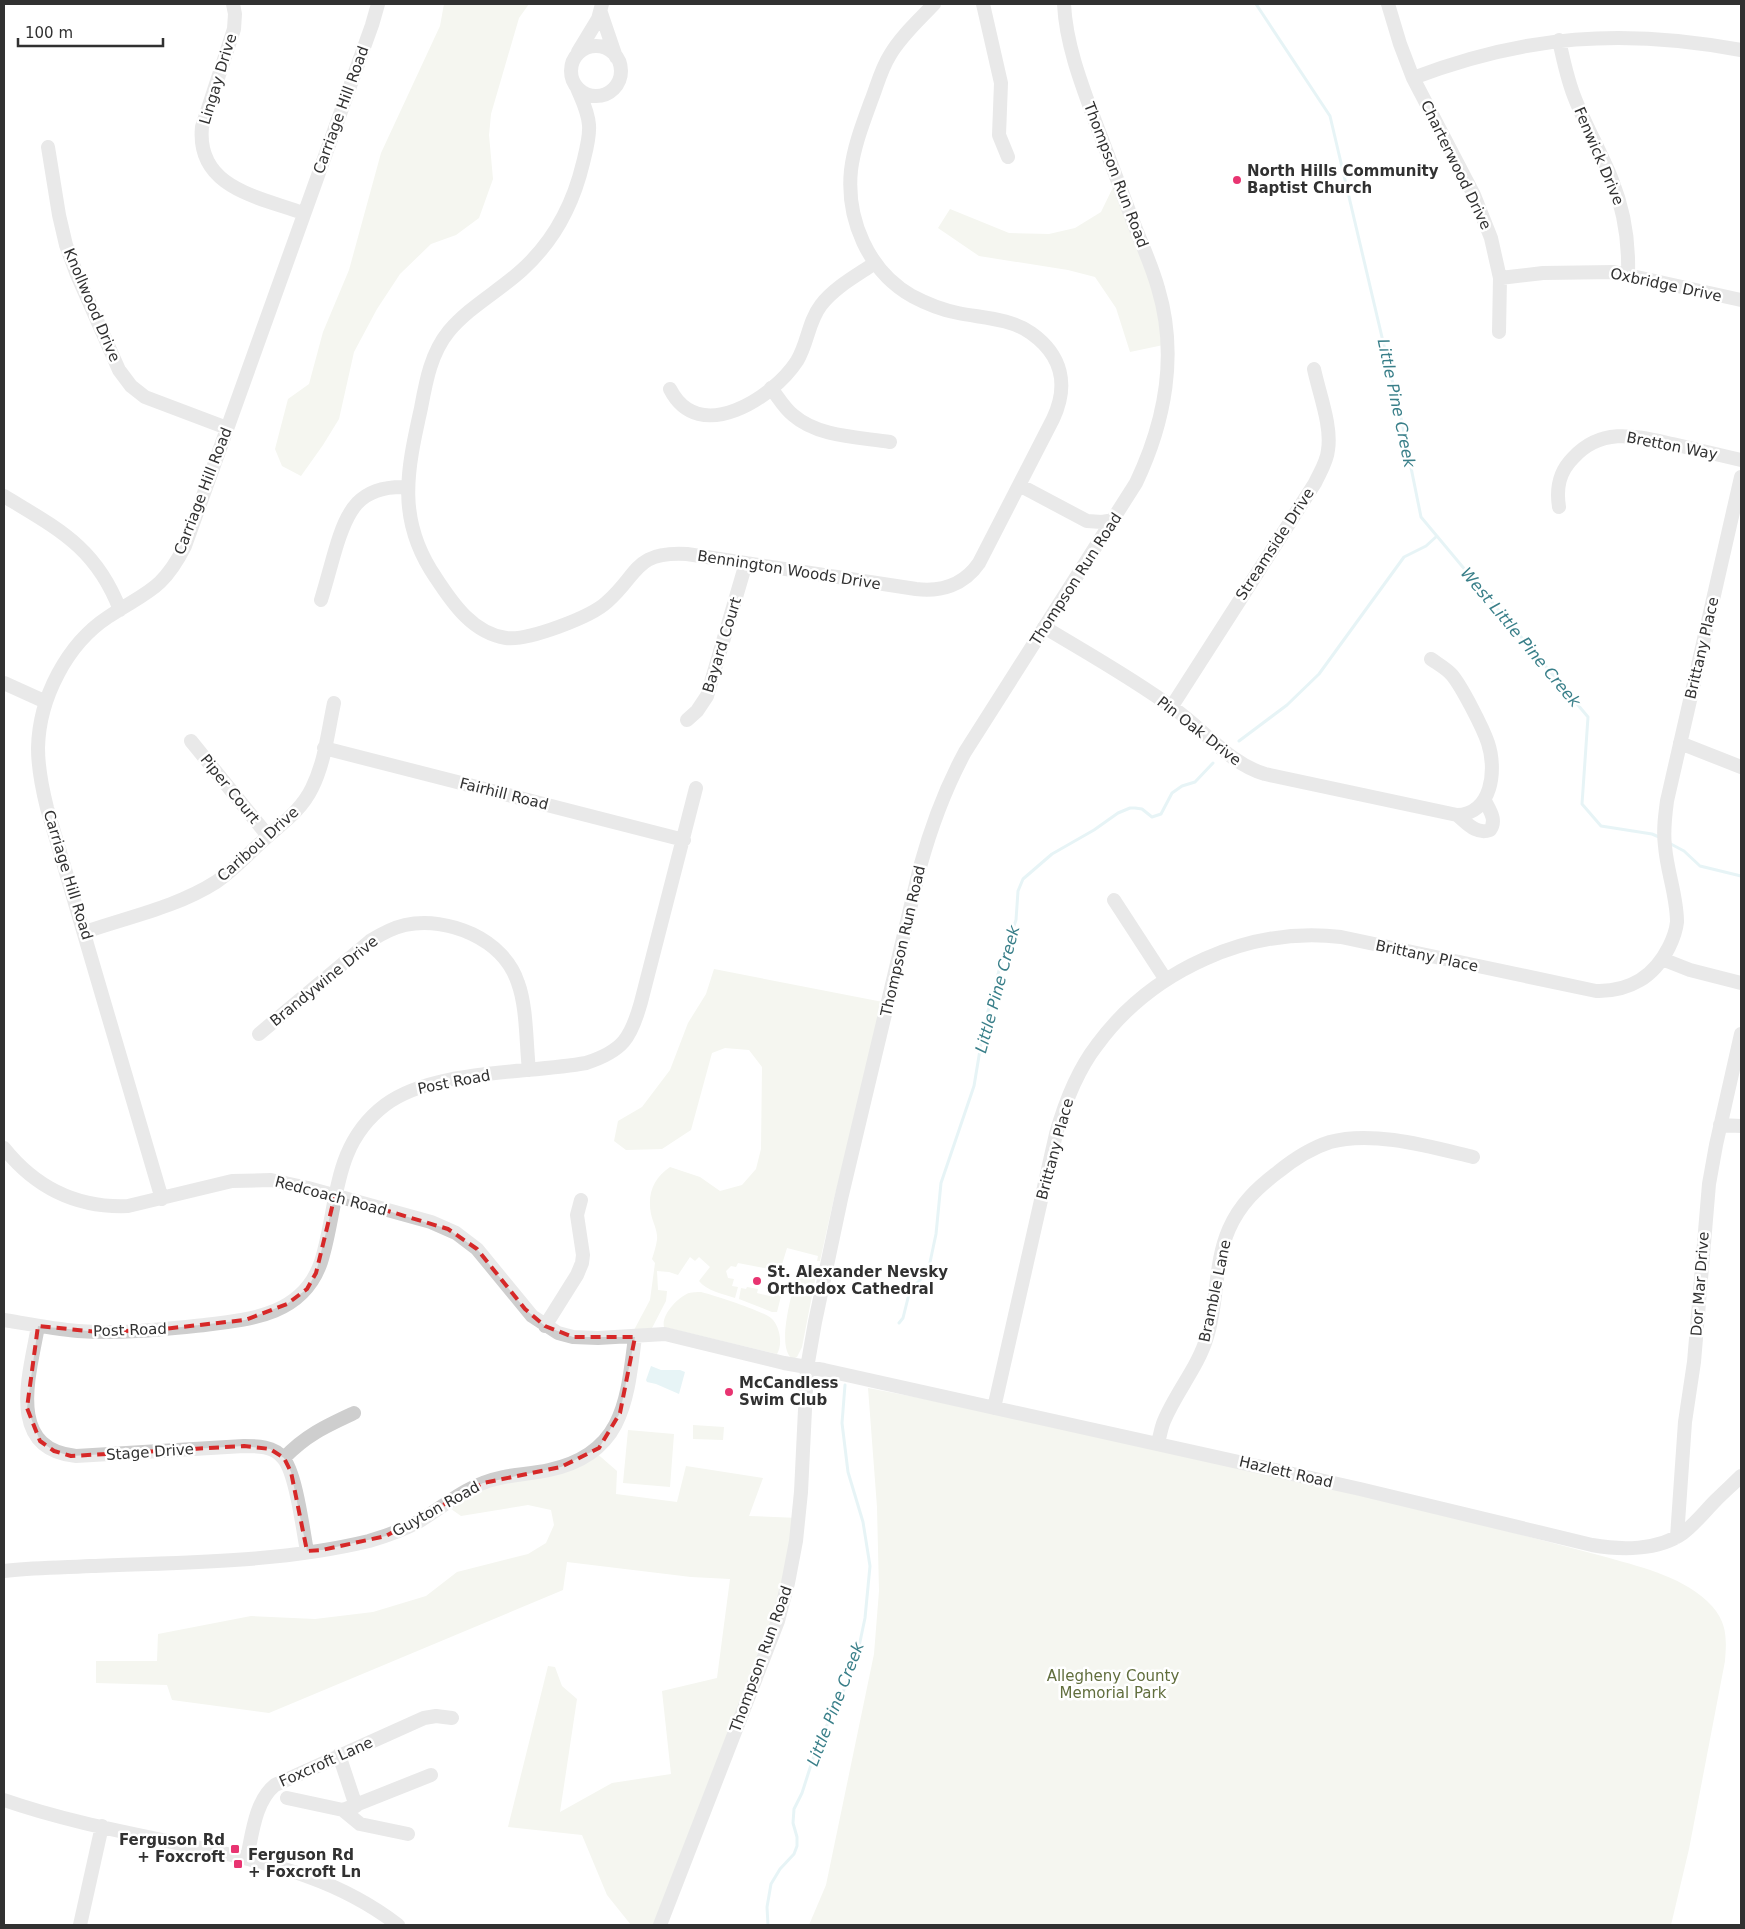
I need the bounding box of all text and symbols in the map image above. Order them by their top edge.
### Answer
scale bar [18,15,162,47]
text: 100 m [25,24,73,42]
street label: Lingay Drive [196,31,240,127]
street label: Carriage Hill Road [309,44,373,176]
street label: Charterwood Drive [1417,97,1495,233]
street label: Thompson Run Road [1080,99,1152,250]
street label: Fenwick Drive [1570,104,1628,208]
place label: North Hills Community Baptist Church [1247,162,1439,197]
marker: North Hills Community Baptist Church [1231,174,1243,186]
street label: Knollwood Drive [60,245,124,365]
street label: Oxbridge Drive [1609,264,1723,306]
water label: Little Pine Creek [1374,337,1420,470]
street label: Carriage Hill Road [170,425,236,557]
street label: Bretton Way [1625,428,1719,464]
street label: Streamside Drive [1232,485,1318,603]
street label: Thompson Run Road [1026,509,1126,649]
street label: Bennington Woods Drive [696,547,882,593]
water label: West Little Pine Creek [1457,564,1585,712]
street label: Bayard Court [699,595,745,695]
street label: Brittany Place [1681,595,1723,701]
street label: Pin Oak Drive [1153,693,1245,769]
street label: Piper Court [197,751,263,827]
street label: Fairhill Road [458,774,550,814]
street label: Caribou Drive [214,803,302,885]
street label: Carriage Hill Road [40,808,96,942]
street label: Thompson Run Road [877,864,929,1019]
water label: Little Pine Creek [971,923,1024,1055]
street label: Brandywine Drive [266,932,382,1030]
street label: Brittany Place [1374,936,1480,976]
street label: Post Road [416,1066,492,1098]
street label: Brittany Place [1033,1096,1077,1202]
street label: Redcoach Road [273,1172,389,1220]
street label: Dor Mar Drive [1687,1231,1713,1337]
street label: Bramble Lane [1195,1238,1235,1344]
place label: St. Alexander Nevsky Orthodox Cathedral [767,1263,948,1298]
marker: St. Alexander Nevsky Orthodox Cathedral [751,1275,763,1287]
street label: Post Road [93,1320,167,1340]
place label: McCandless Swim Club [739,1374,839,1409]
marker: McCandless Swim Club [723,1386,735,1398]
street label: Stage Drive [105,1440,195,1464]
street label: Hazlett Road [1237,1452,1335,1492]
street label: Guyton Road [389,1478,483,1540]
street label: Thompson Run Road [726,1583,796,1736]
water label: Little Pine Creek [803,1639,868,1769]
park label: Allegheny County Memorial Park [1047,1667,1179,1702]
street label: Foxcroft Lane [276,1733,376,1791]
place label: Ferguson Rd + Foxcroft [119,1831,225,1866]
marker: Ferguson Rd + Foxcroft [229,1843,241,1855]
place label: Ferguson Rd + Foxcroft Ln [248,1846,361,1881]
marker: Ferguson Rd + Foxcroft Ln [232,1858,244,1870]

